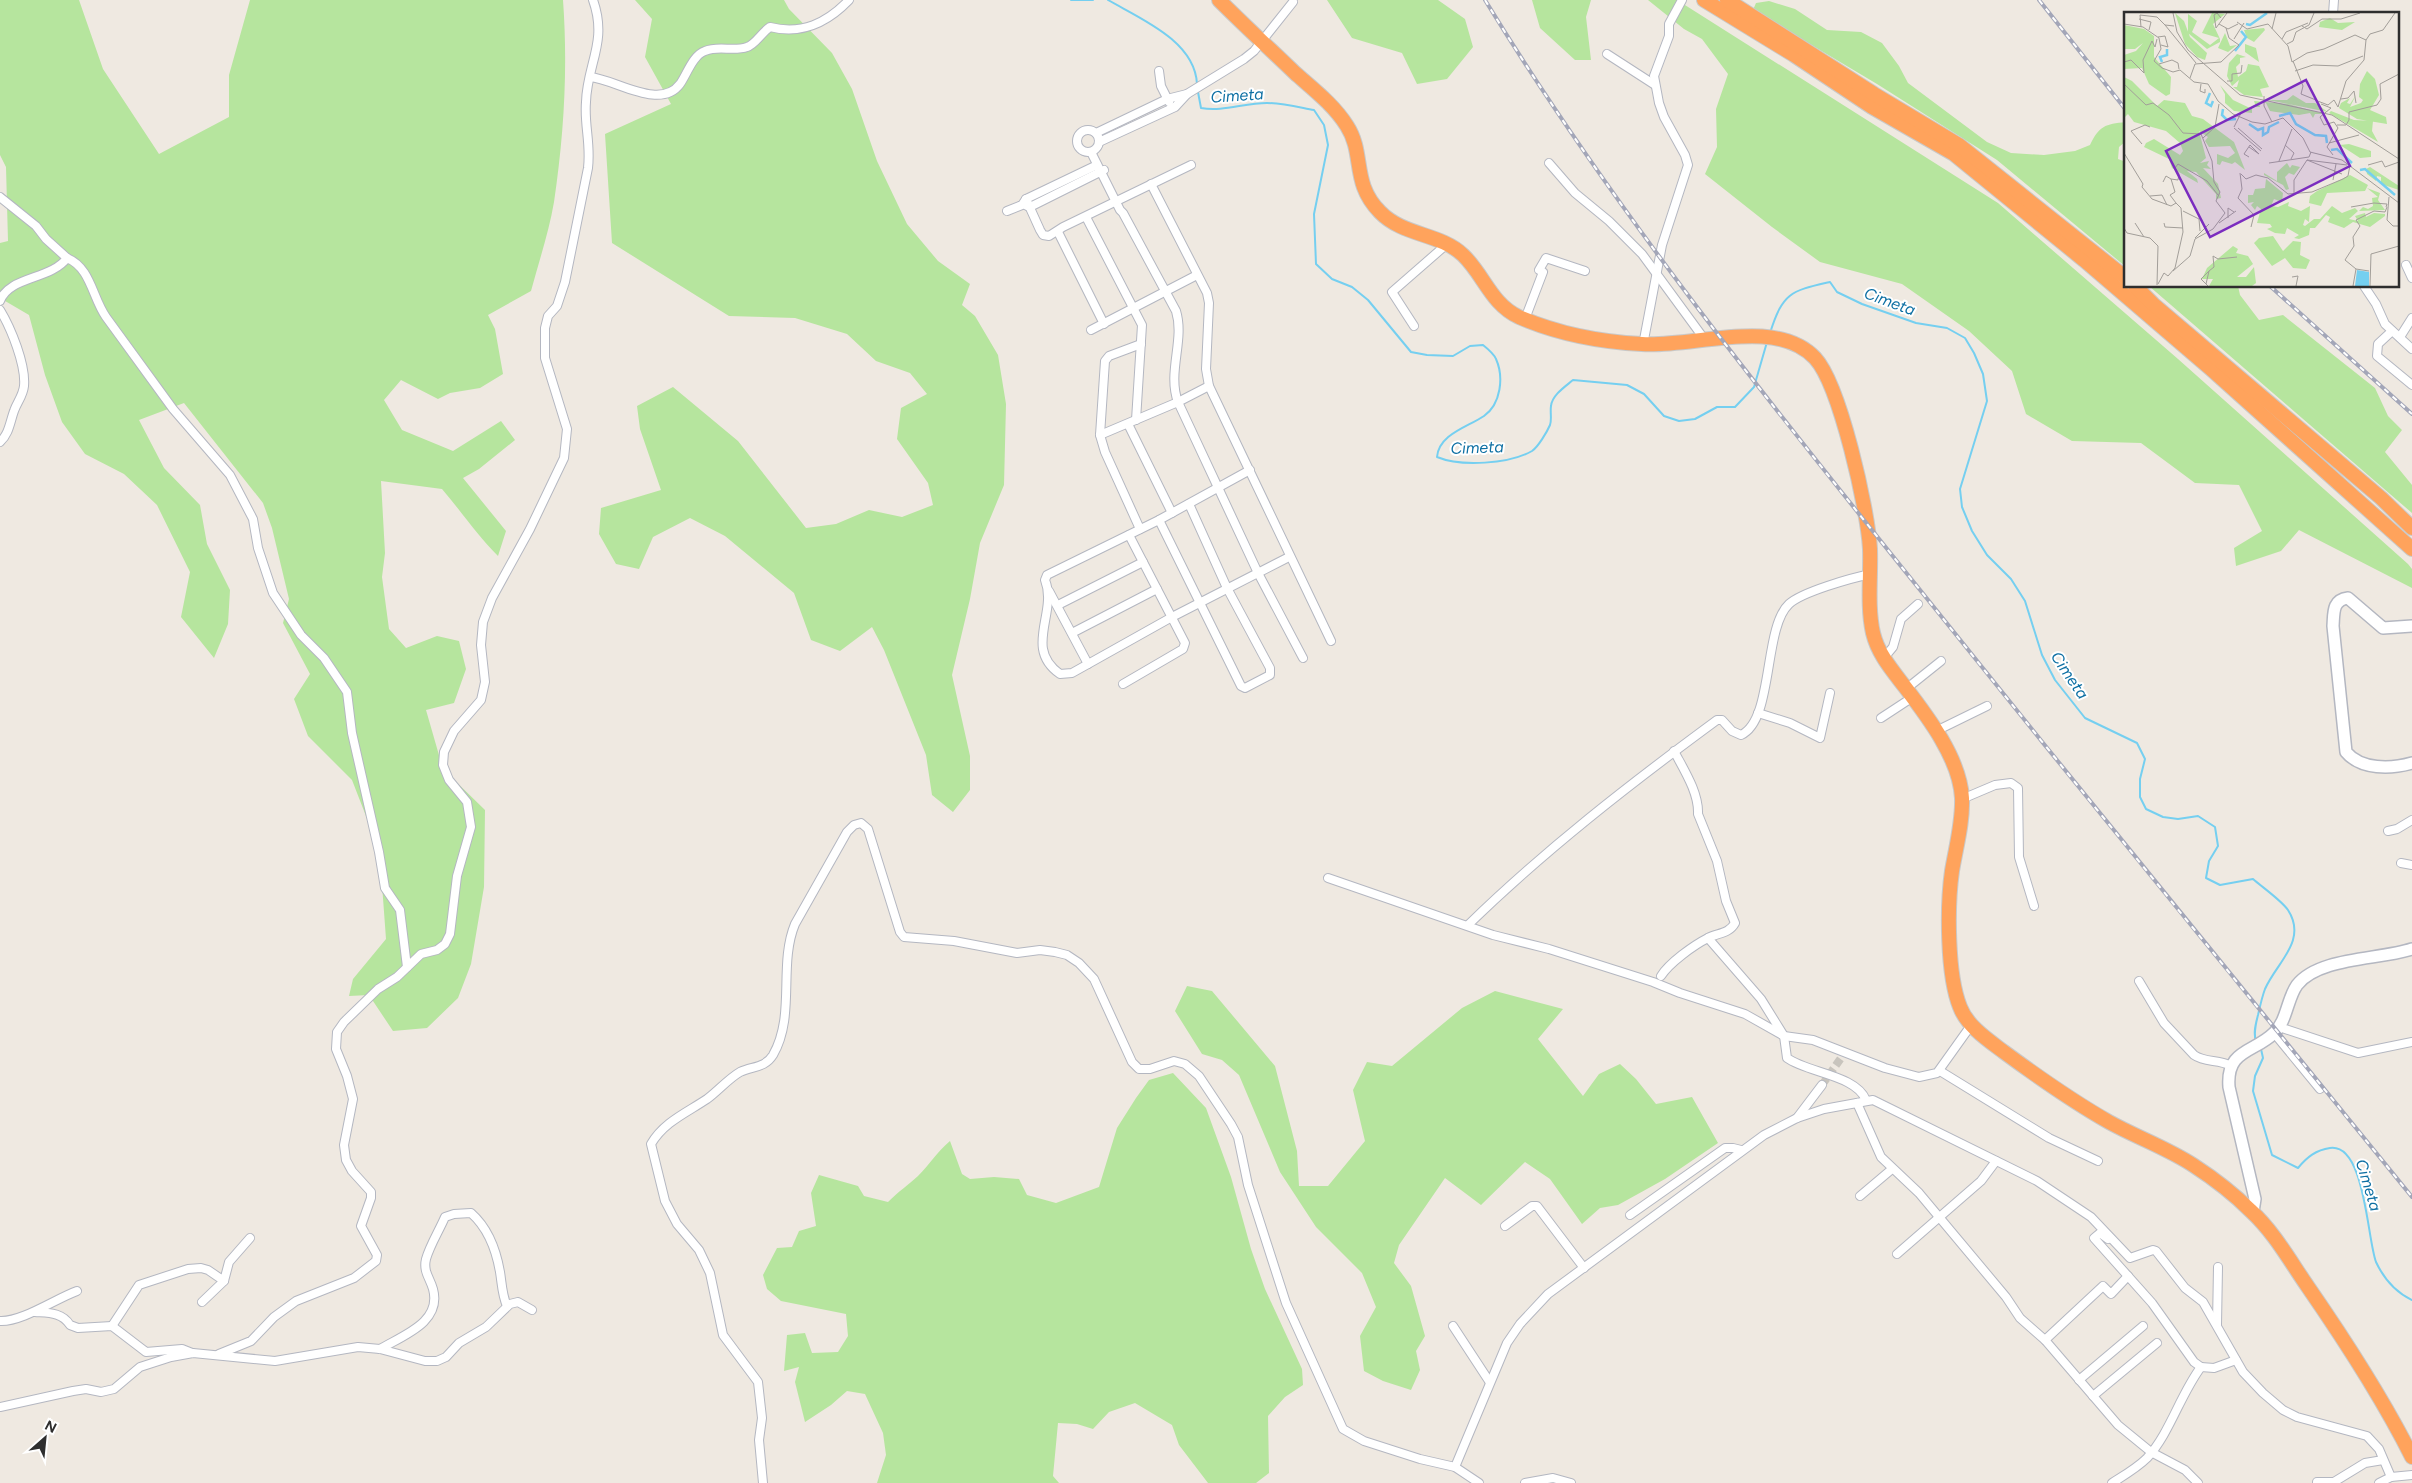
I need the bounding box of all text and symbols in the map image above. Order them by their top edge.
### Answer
inset map [2124,12,2400,288]
water label: Cimeta [1210,84,1264,107]
water label: Cimeta [1862,283,1918,319]
water label: Cimeta [1450,437,1504,458]
water label: Cimeta [2047,648,2092,703]
water label: Cimeta [2352,1157,2385,1213]
north arrow [20,1413,70,1463]
text: N [42,1417,59,1437]

